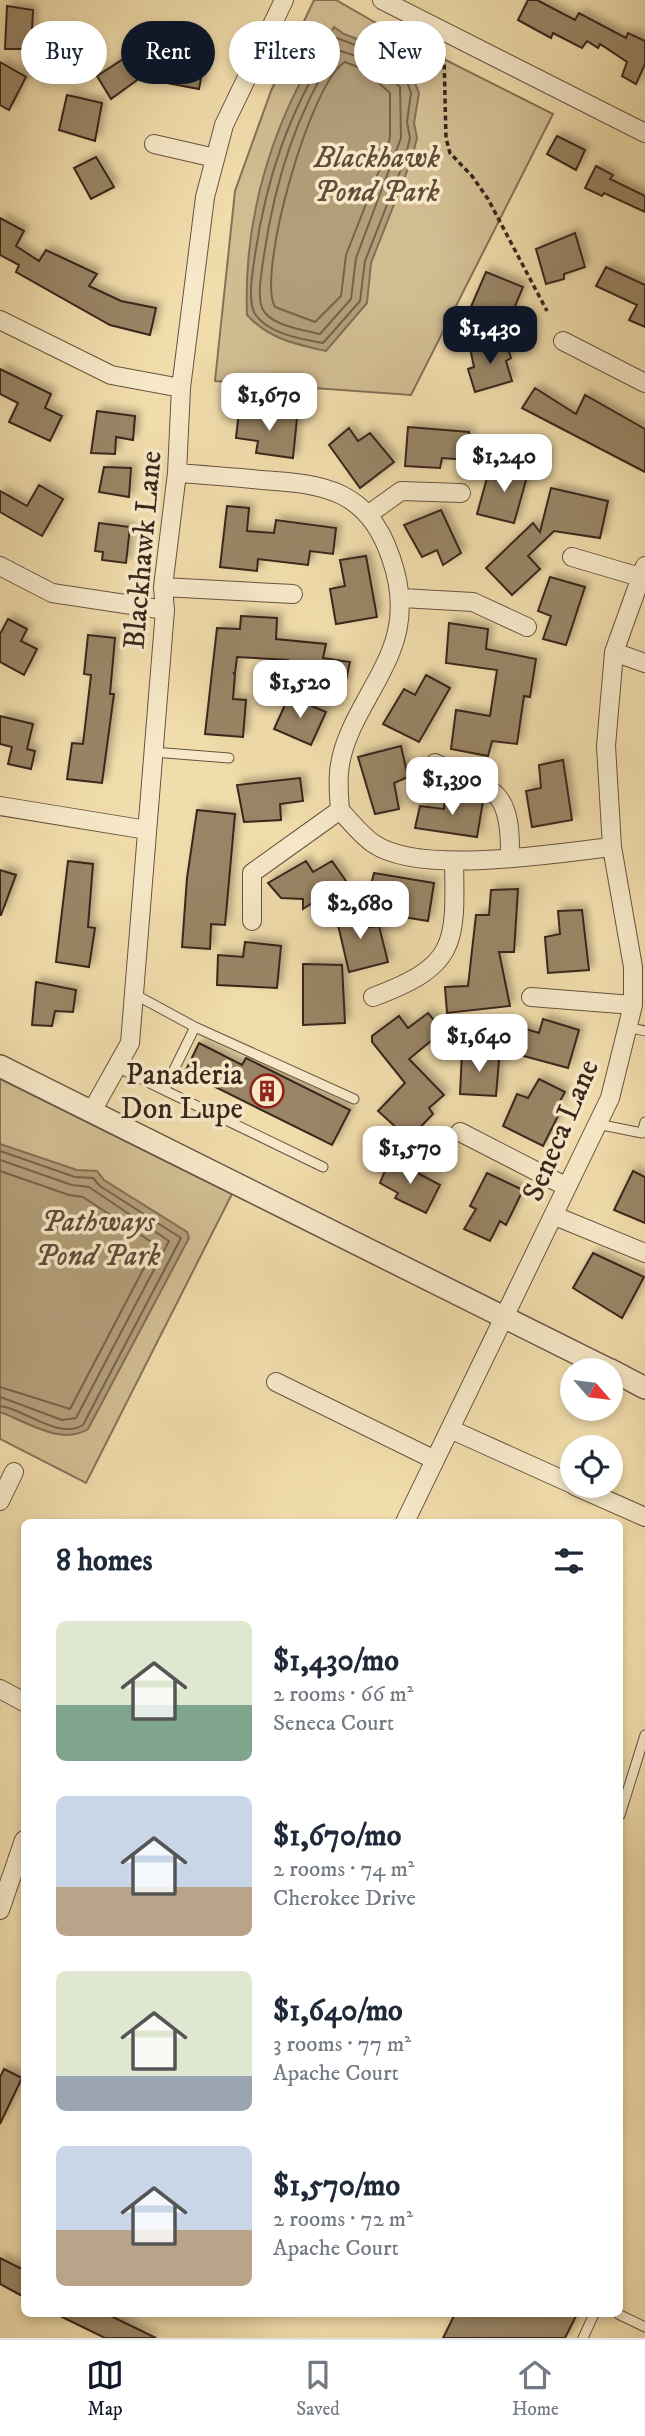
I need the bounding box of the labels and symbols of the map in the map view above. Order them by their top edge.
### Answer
park label: Blackhawk Pond Park [313,140,440,211]
pin: $1,430 [433,306,547,366]
pin: $1,670 [212,374,326,433]
pin: $1,240 [447,434,561,494]
street label: Blackhawk Lane [116,449,171,651]
pin: $1,520 [243,660,357,720]
pin: $1,390 [395,758,509,817]
pin: $2,680 [303,881,417,941]
pin: $1,640 [422,1014,536,1074]
street label: Seneca Lane [515,1054,608,1207]
place label: Panaderia Don Lupe [120,1057,243,1128]
building icon: Panaderia Don Lupe [248,1072,286,1110]
pin: $1,570 [353,1126,467,1186]
park label: Pathways Pond Park [35,1204,161,1275]
north arrow [560,1358,623,1421]

